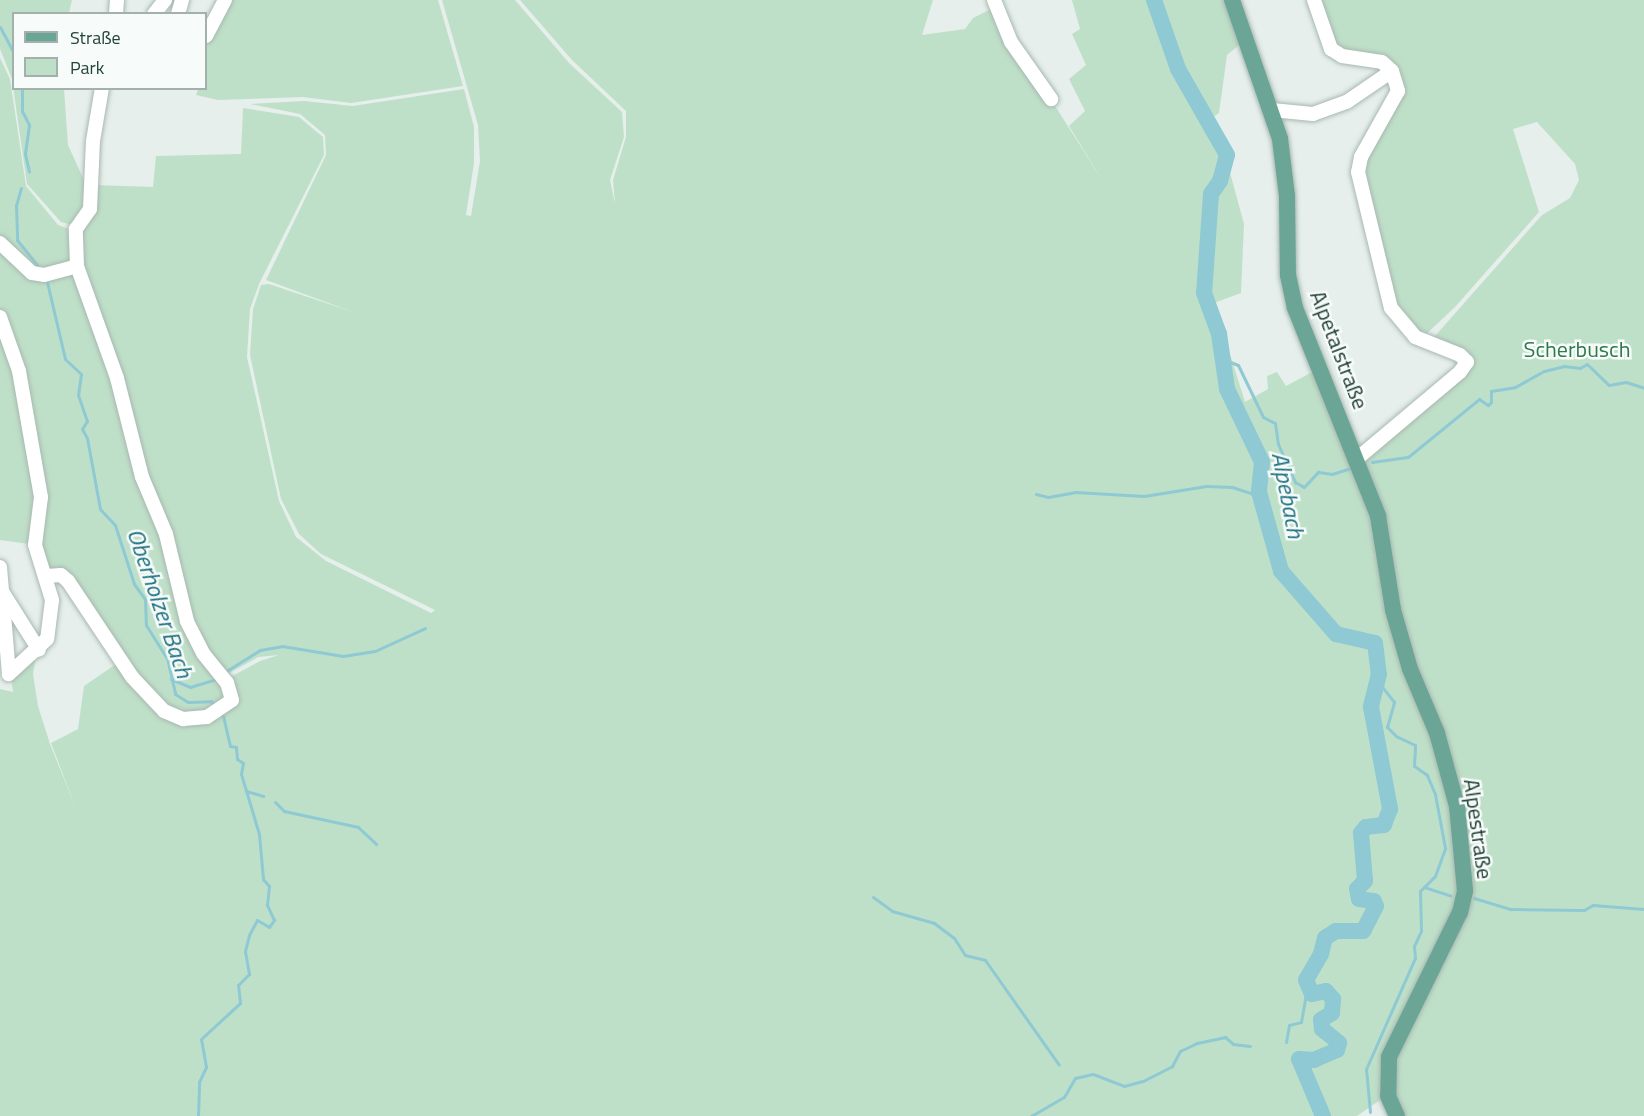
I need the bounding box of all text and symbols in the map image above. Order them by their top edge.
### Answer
legend [12,12,207,90]
text: Straße [70,24,121,51]
text: Park [70,54,104,81]
street label: Alpetalstraße [1304,287,1374,413]
park label: Scherbusch [1524,337,1630,363]
water label: Alpebach [1266,449,1310,541]
water label: Oberholzer Bach [121,525,199,681]
street label: Alpestraße [1458,777,1498,881]

